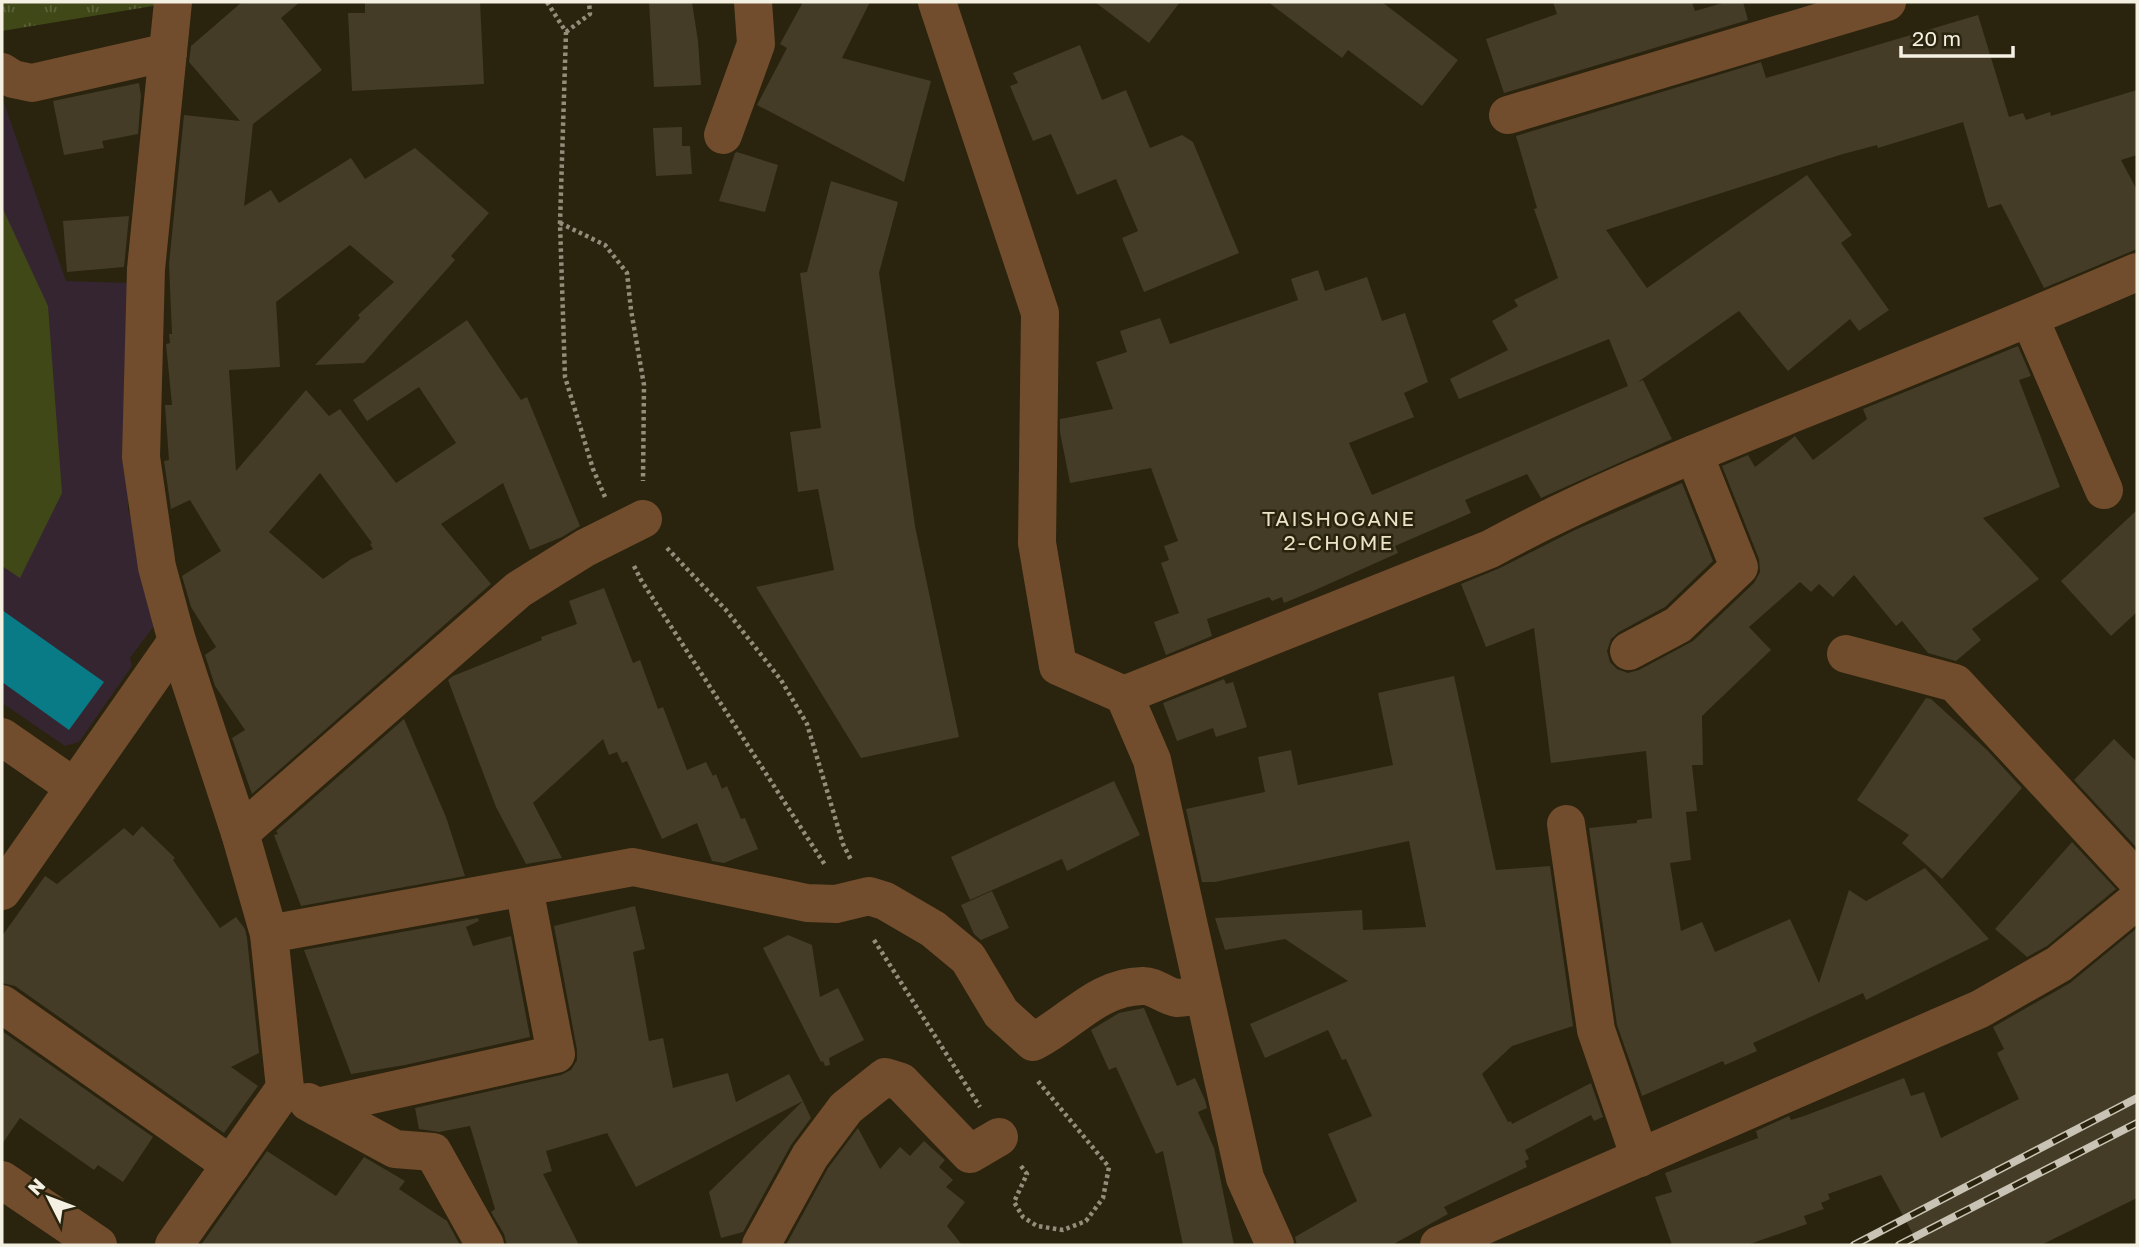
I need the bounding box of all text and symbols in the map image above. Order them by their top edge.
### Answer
scale bar [1901,14,2013,58]
text: 20 m [1912,25,1961,51]
district label: TAISHOGANE 2-CHOME [1262,505,1416,555]
north arrow [14,1163,84,1233]
text: N [23,1173,49,1199]

